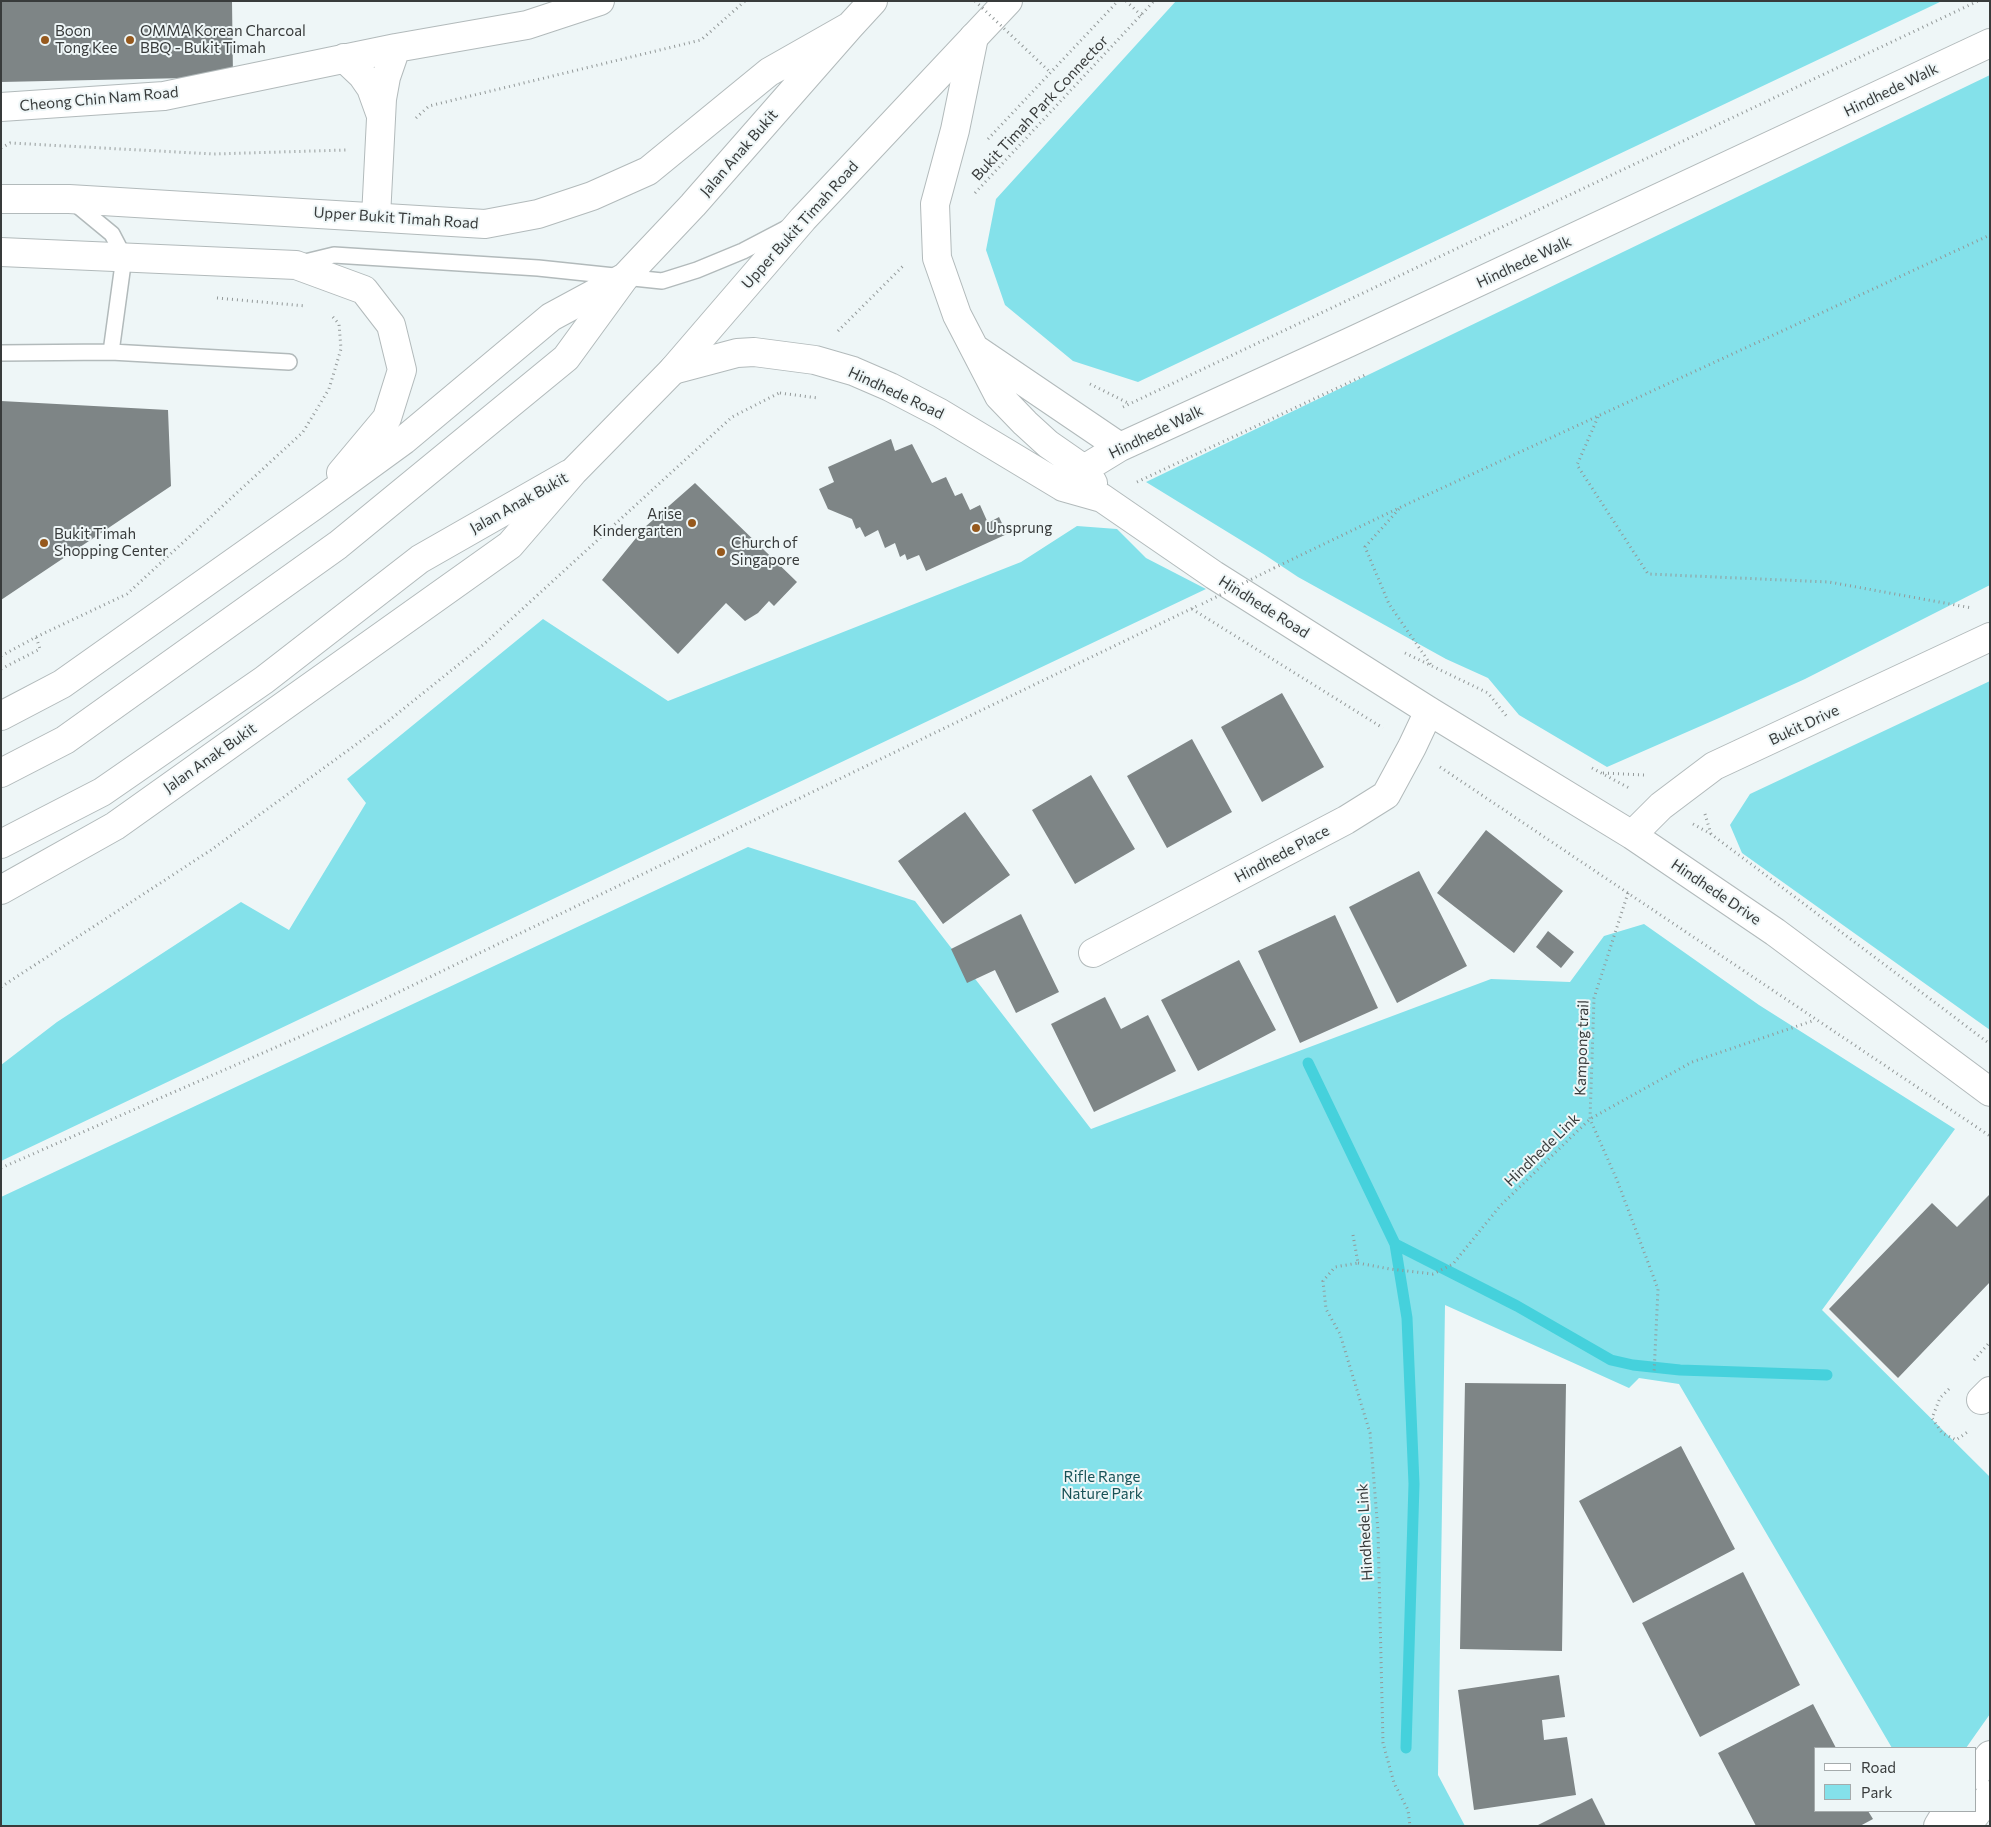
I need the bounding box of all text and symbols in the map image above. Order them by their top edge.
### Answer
place label: Boon Tong Kee [55,22,117,57]
place label: OMMA Korean Charcoal BBQ - Bukit Timah [140,22,306,57]
street label: Bukit Timah Park Connector [968,32,1112,184]
marker: Boon Tong Kee [39,34,51,46]
marker: OMMA Korean Charcoal BBQ - Bukit Timah [124,34,136,46]
street label: Hindhede Walk [1841,59,1941,121]
street label: Cheong Chin Nam Road [19,83,179,115]
street label: Jalan Anak Bukit [696,106,782,200]
street label: Upper Bukit Timah Road [738,158,862,292]
street label: Upper Bukit Timah Road [313,203,479,233]
street label: Hindhede Walk [1474,232,1574,292]
street label: Hindhede Road [845,363,947,423]
street label: Hindhede Walk [1106,401,1206,463]
street label: Jalan Anak Bukit [467,469,571,537]
place label: Arise Kindergarten [593,505,682,540]
marker: Arise Kindergarten [686,517,698,529]
place label: Unsprung [986,519,1052,537]
marker: Unsprung [970,522,982,534]
place label: Bukit Timah Shopping Center [54,525,168,560]
place label: Church of Singapore [731,534,800,569]
marker: Bukit Timah Shopping Center [38,537,50,549]
marker: Church of Singapore [715,546,727,558]
street label: Hindhede Road [1215,572,1313,642]
street label: Bukit Drive [1766,701,1842,749]
street label: Jalan Anak Bukit [160,719,260,797]
street label: Hindhede Place [1232,821,1332,887]
street label: Hindhede Drive [1668,855,1764,929]
street label: Kampong trail [1571,1000,1593,1096]
street label: Hindhede Link [1501,1110,1583,1190]
park label: Rifle Range Nature Park [1061,1468,1143,1503]
street label: Hindhede Link [1353,1483,1377,1581]
legend [1814,1747,1976,1812]
text: Road [1861,1758,1896,1776]
text: Park [1861,1783,1892,1801]

